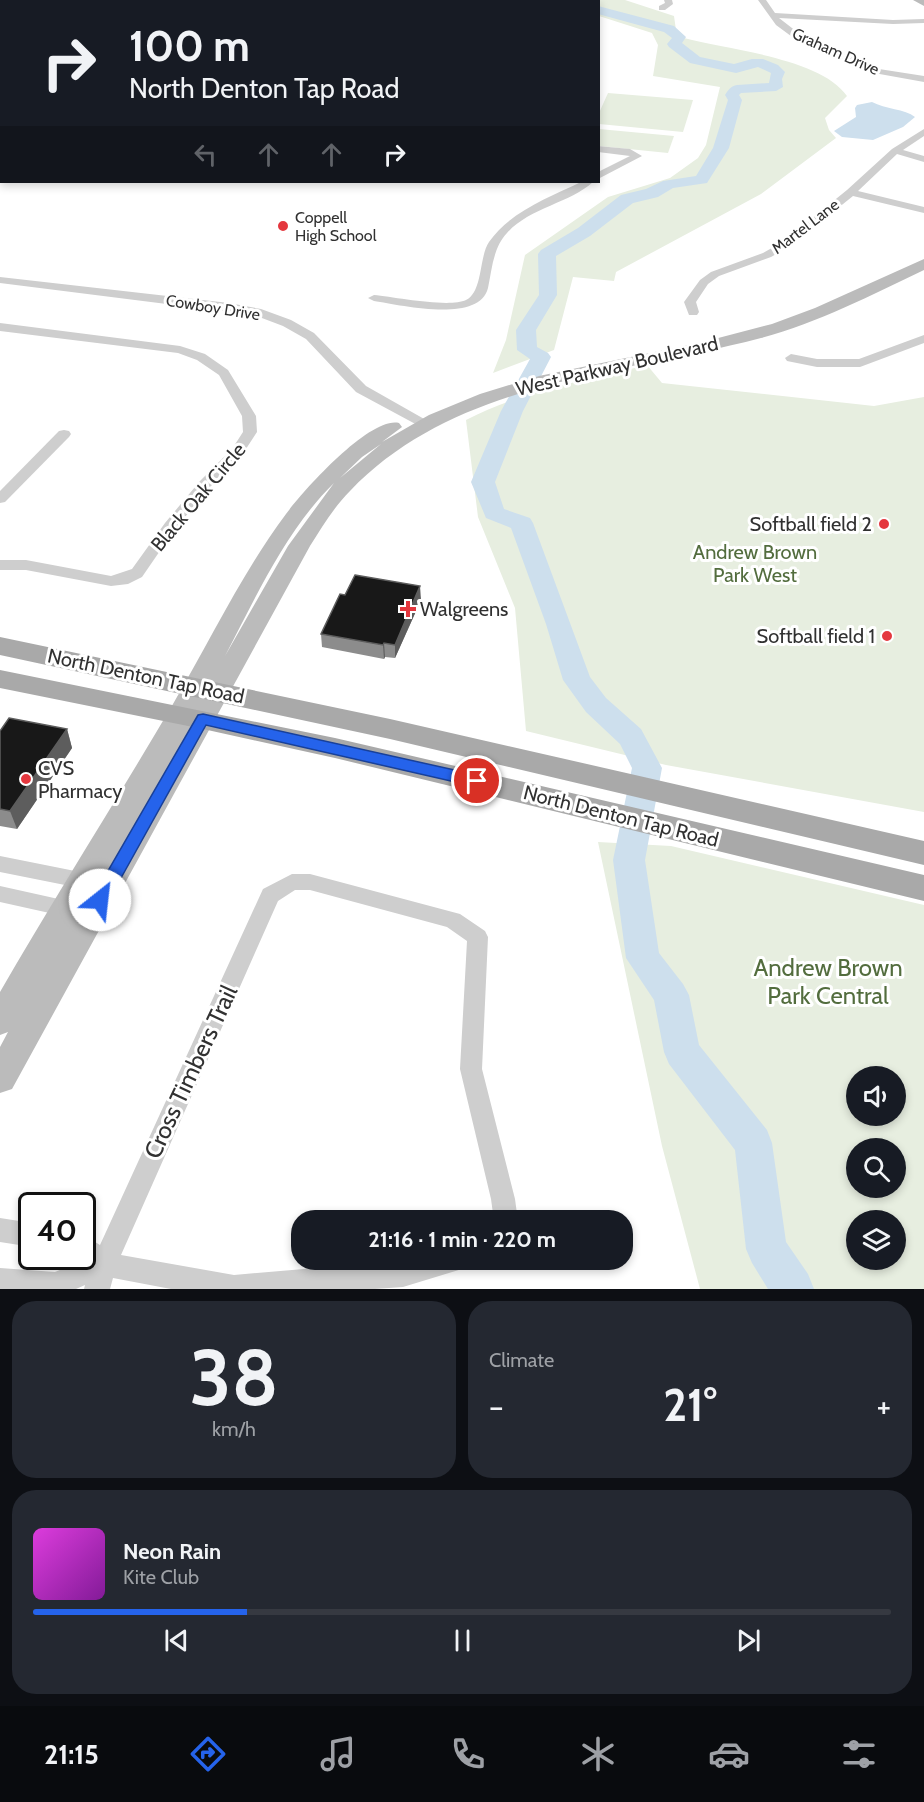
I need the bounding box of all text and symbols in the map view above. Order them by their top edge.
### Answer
text: 100 m [129,20,250,72]
icon: right [30,24,108,102]
street label: Graham Drive [789,24,882,79]
text: North Denton Tap Road [129,72,399,105]
icon: left [189,138,222,171]
icon: ahead [252,138,285,171]
icon: ahead [315,138,348,171]
icon: right [378,138,411,171]
street label: Martel Lane [768,195,843,258]
place label: Coppell High School [295,208,377,245]
marker: Coppell High School [276,219,290,233]
street label: Cowboy Drive [165,291,261,324]
street label: West Parkway Boulevard [514,331,720,401]
street label: Black Oak Circle [146,438,250,556]
place label: Softball field 2 [750,512,872,536]
marker: Softball field 2 [877,517,891,531]
park label: Andrew Brown Park West [693,540,817,587]
place label: Walgreens [420,597,508,621]
marker: Walgreens [401,602,415,616]
place label: Softball field 1 [757,624,875,648]
marker: Softball field 1 [880,629,894,643]
street label: North Denton Tap Road [46,643,246,709]
pin [451,755,502,806]
place label: CVS Pharmacy [38,756,122,803]
icon: arrive [460,764,493,797]
marker: CVS Pharmacy [19,772,33,786]
street label: North Denton Tap Road [521,780,721,852]
position arrow [68,868,132,932]
park label: Andrew Brown Park Central [753,953,903,1010]
street label: Cross Timbers Trail [138,980,244,1163]
map controls [846,1066,906,1270]
button: sound [846,1066,906,1126]
button: search [846,1138,906,1198]
speed limit sign: 40 [18,1192,96,1270]
button: layers [846,1210,906,1270]
text: 21:16 · 1 min · 220 m [368,1226,556,1253]
text: 38 [189,1330,279,1425]
text: Climate [489,1348,554,1372]
text: 21° [663,1378,717,1432]
text: − [489,1386,504,1426]
text: + [876,1386,891,1426]
text: km/h [212,1417,256,1441]
text: Neon Rain [123,1538,221,1565]
text: Kite Club [123,1565,199,1589]
icon: previous [160,1624,193,1657]
icon: pause [446,1624,479,1657]
icon: next [732,1624,765,1657]
icon: directions [187,1733,229,1775]
icon: music [317,1733,359,1775]
icon: phone [447,1733,489,1775]
icon: climate [577,1733,619,1775]
icon: car [708,1733,750,1775]
icon: filters [838,1733,880,1775]
text: 21:15 [44,1738,99,1771]

